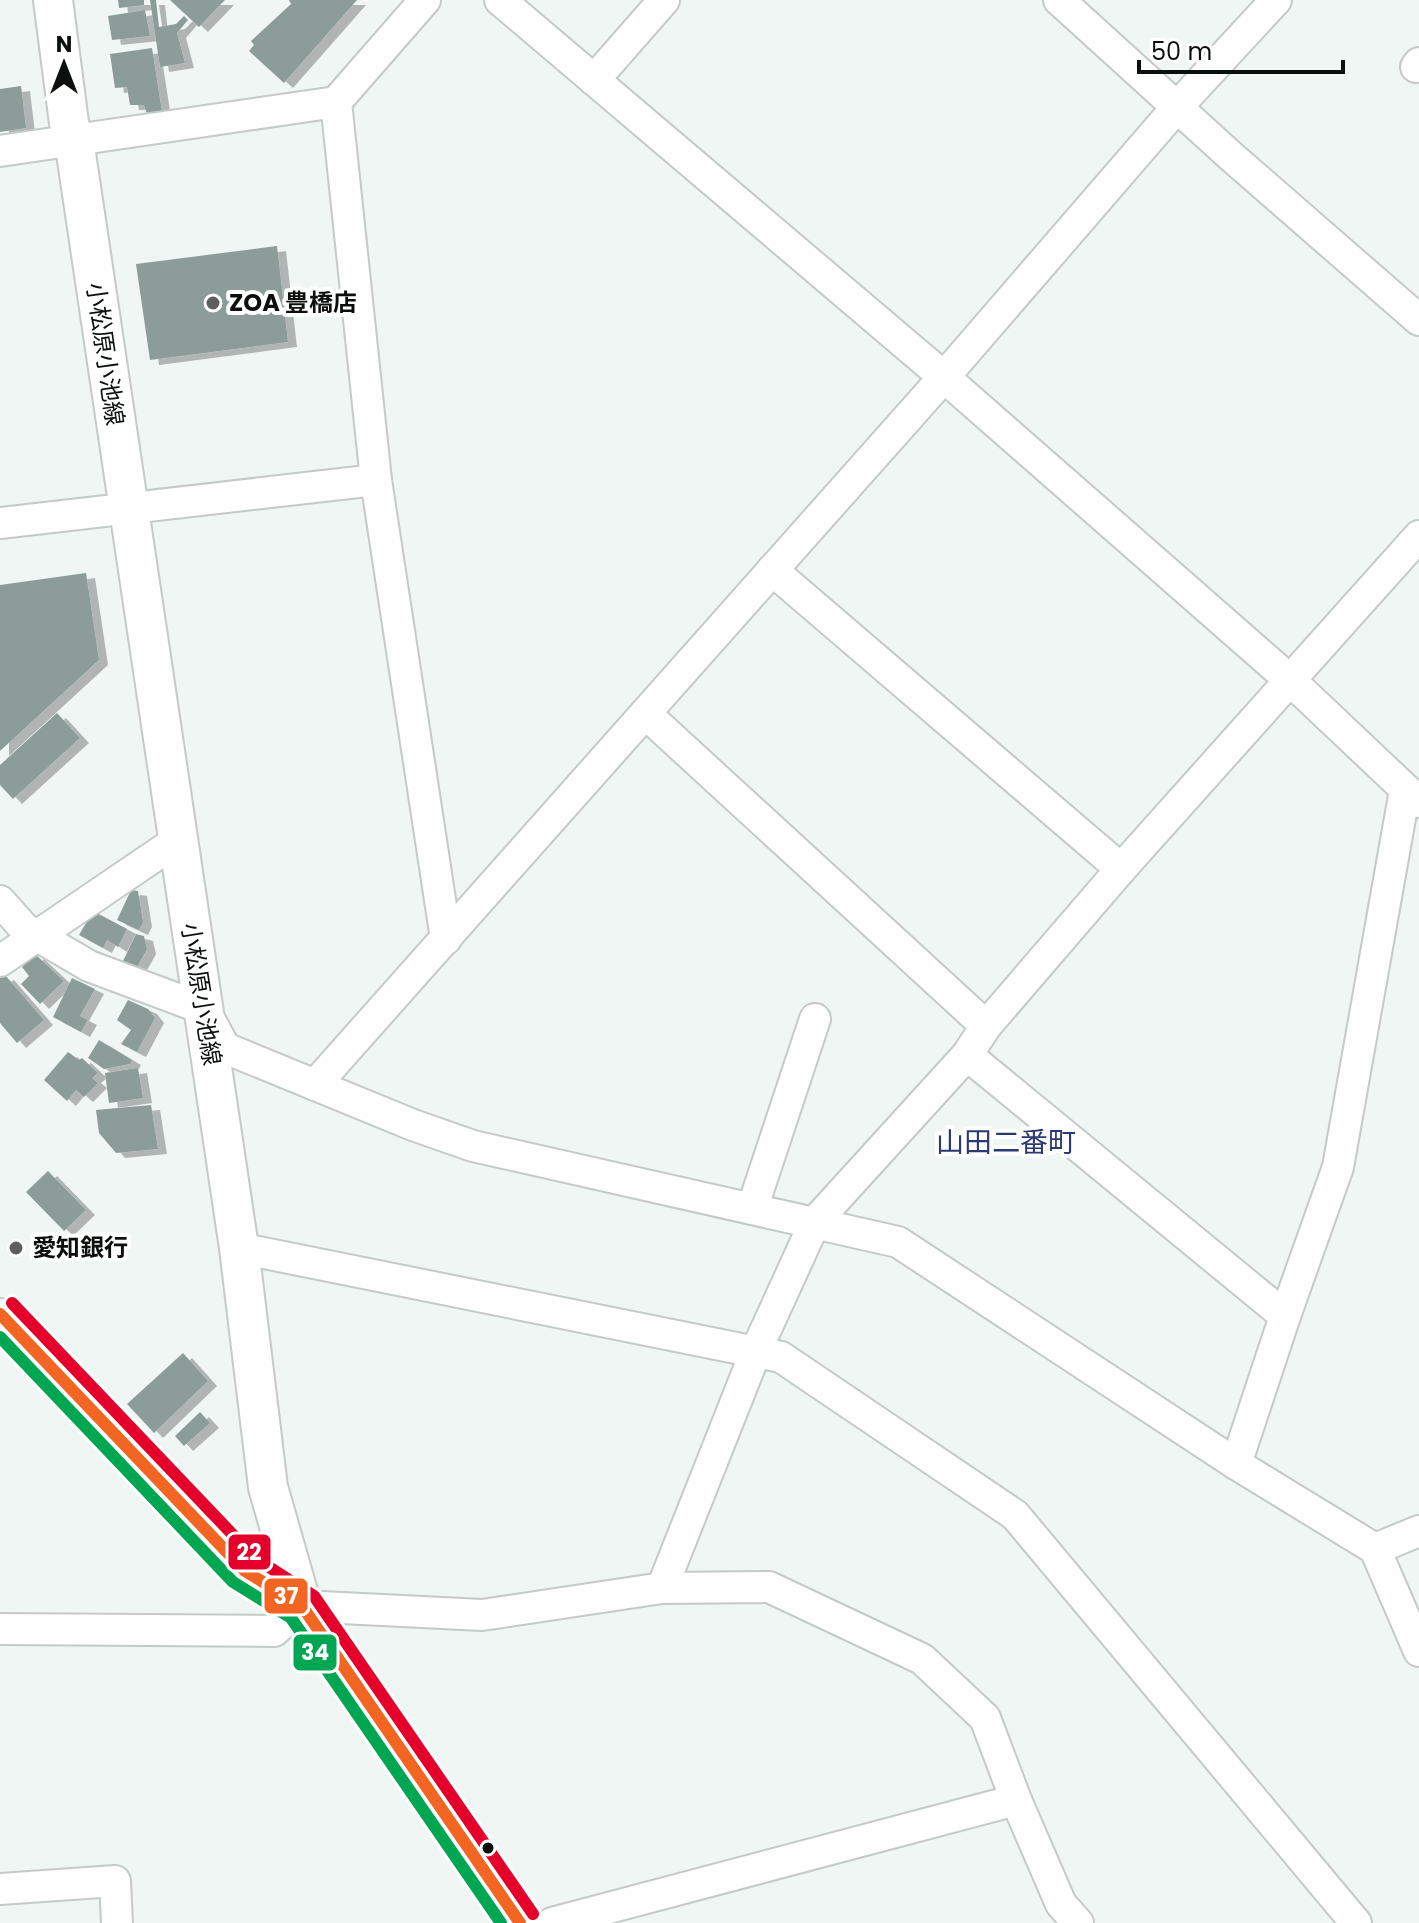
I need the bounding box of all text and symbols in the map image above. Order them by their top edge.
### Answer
north arrow [24,24,104,104]
scale bar [1139,24,1343,74]
text: N [56,29,72,60]
text: 50 m [1151,35,1212,68]
street label: 小松原小池線 [79,280,132,428]
place label: ZOA 豊橋店 [229,286,357,319]
marker: ZOA 豊橋店 [204,294,222,312]
street label: 小松原小池線 [174,920,229,1068]
district label: 山田二番町 [936,1123,1076,1162]
place label: 愛知銀行 [32,1231,128,1264]
marker: 愛知銀行 [7,1239,25,1257]
line badge: 22 [227,1533,272,1571]
text: 22 [236,1537,262,1568]
line badge: 37 [263,1577,309,1615]
text: 37 [273,1581,299,1612]
line badge: 34 [292,1633,338,1672]
text: 34 [301,1637,329,1668]
unlabelled marker [480,1840,496,1856]

